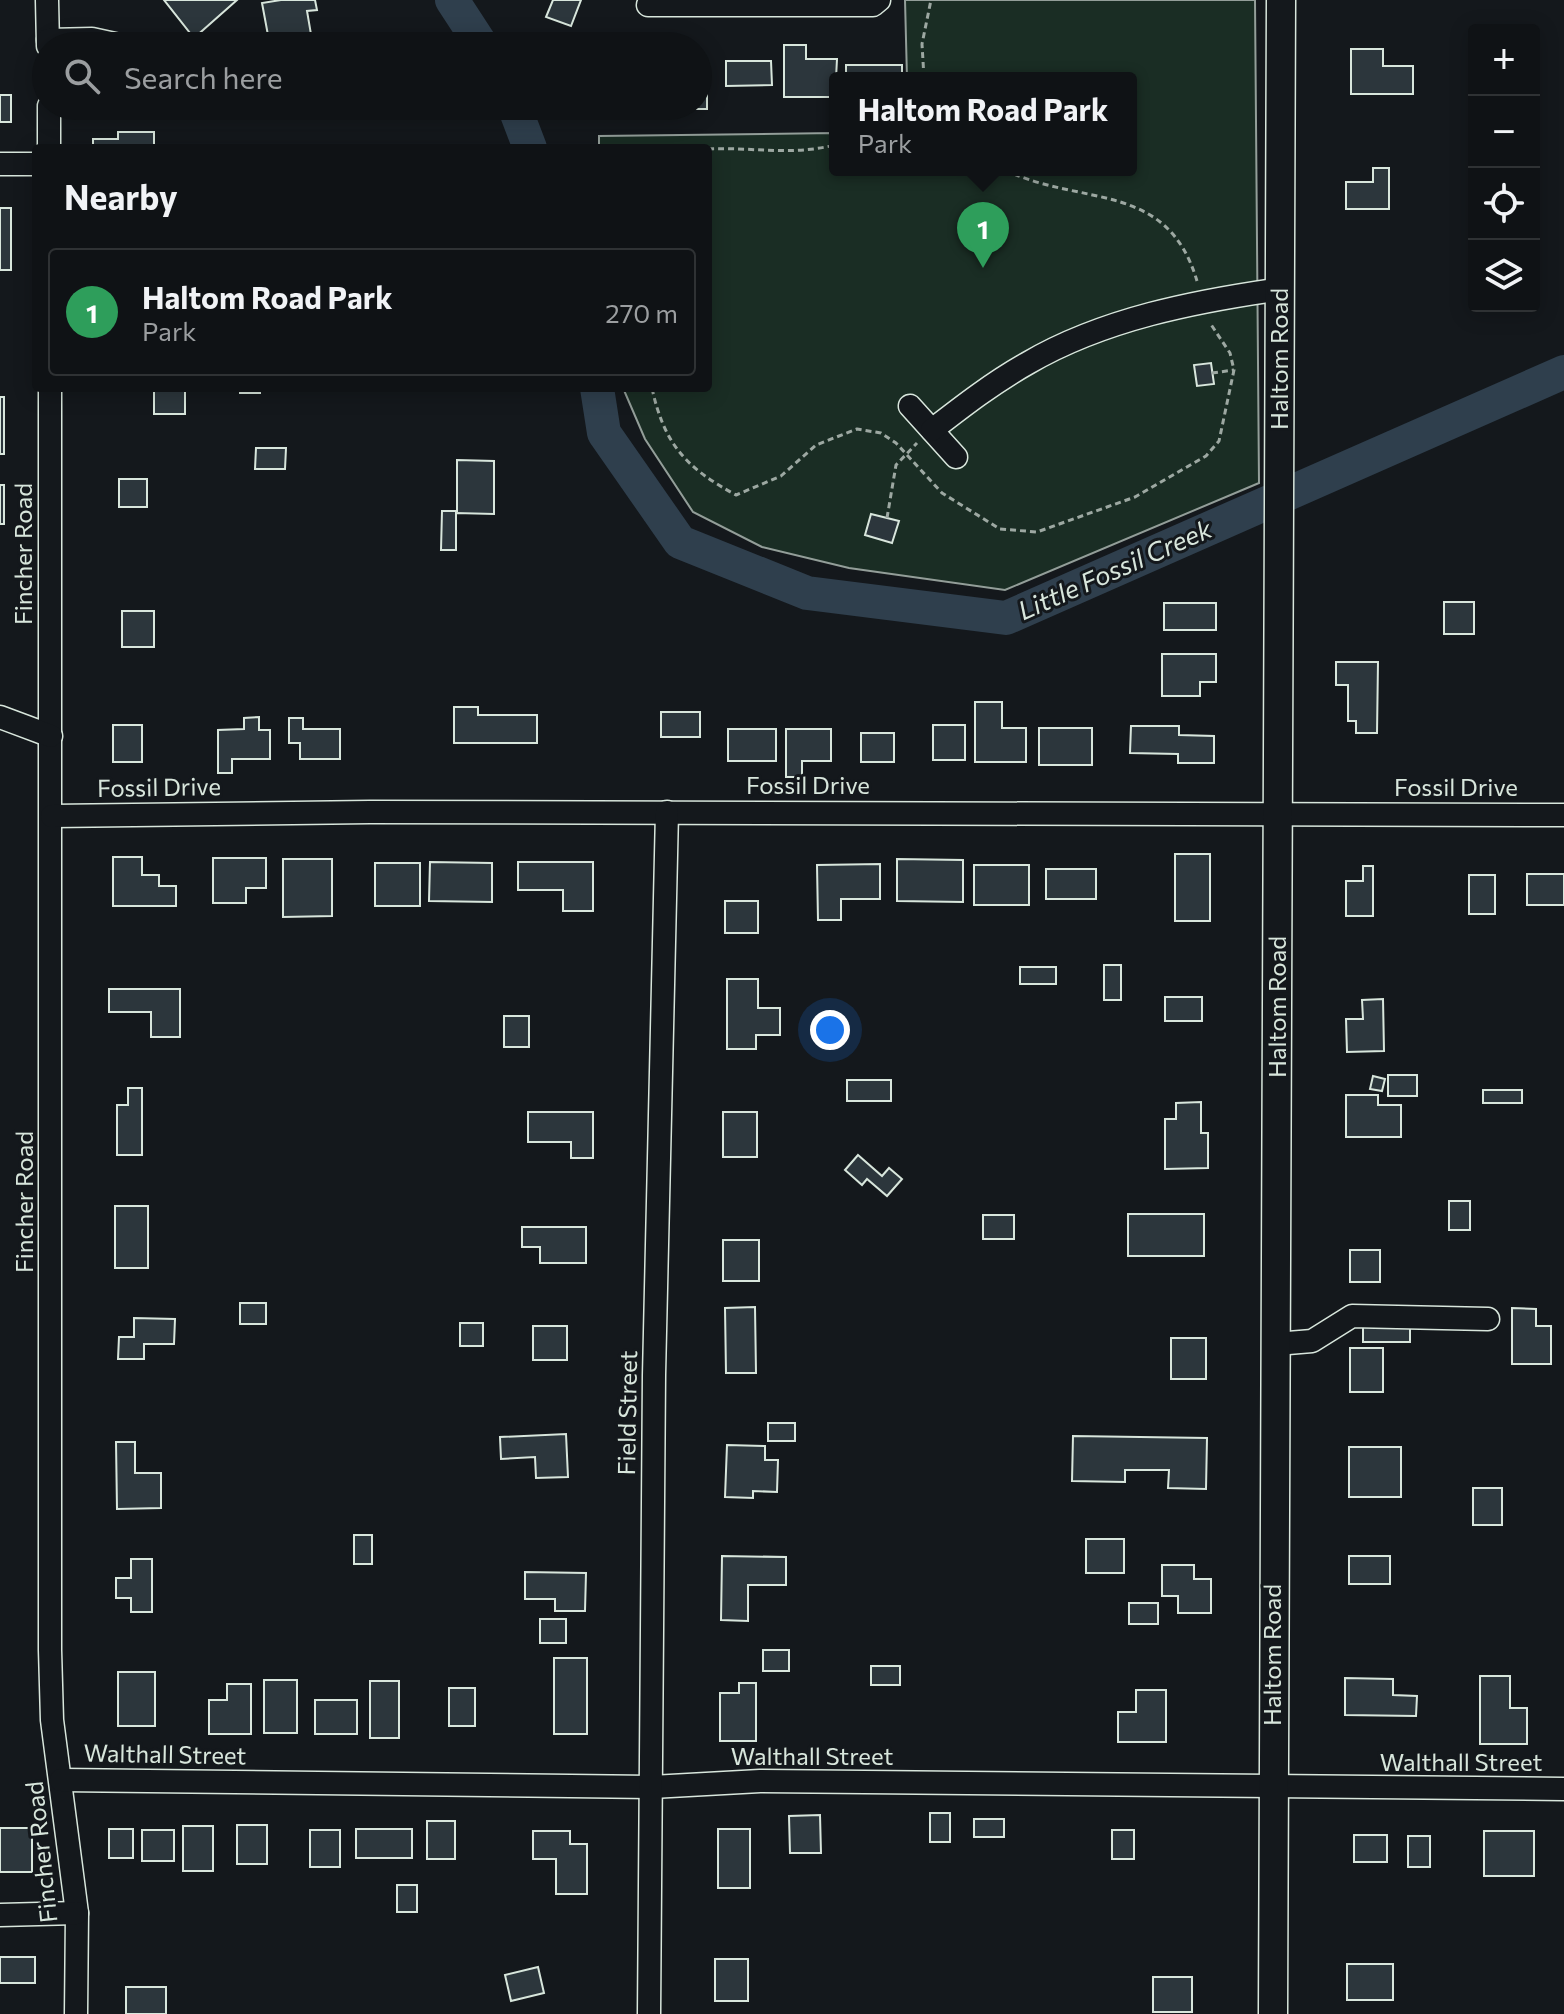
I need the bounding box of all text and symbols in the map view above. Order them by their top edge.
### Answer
map controls [1468,24,1540,312]
button: + [1468,24,1540,96]
search box [32,32,712,120]
icon: search [60,54,104,98]
text: Search here [124,58,283,95]
popup [829,72,1137,176]
text: Haltom Road Park [858,90,1108,127]
button: − [1468,96,1540,168]
text: Park [858,127,912,158]
button: locate [1468,168,1540,240]
text: Nearby [64,175,178,217]
pin: 1 [957,202,1009,268]
button: layers [1468,240,1540,312]
text: Haltom Road Park [142,278,392,315]
street label: Haltom Road [1264,288,1293,430]
text: 1 [86,297,98,328]
text: 270 m [605,297,678,328]
text: Park [142,315,196,346]
street label: Fincher Road [8,483,37,625]
water label: Little Fossil Creek [1013,512,1217,625]
street label: Fossil Drive [746,770,870,799]
street label: Fossil Drive [97,771,221,802]
street label: Fossil Drive [1394,772,1518,801]
street label: Haltom Road [1262,936,1291,1078]
your location [810,1010,850,1050]
street label: Fincher Road [9,1131,38,1273]
street label: Field Street [611,1350,642,1476]
street label: Haltom Road [1257,1584,1286,1726]
street label: Walthall Street [83,1738,247,1769]
street label: Walthall Street [731,1741,893,1770]
street label: Walthall Street [1380,1747,1542,1776]
street label: Fincher Road [19,1780,62,1924]

